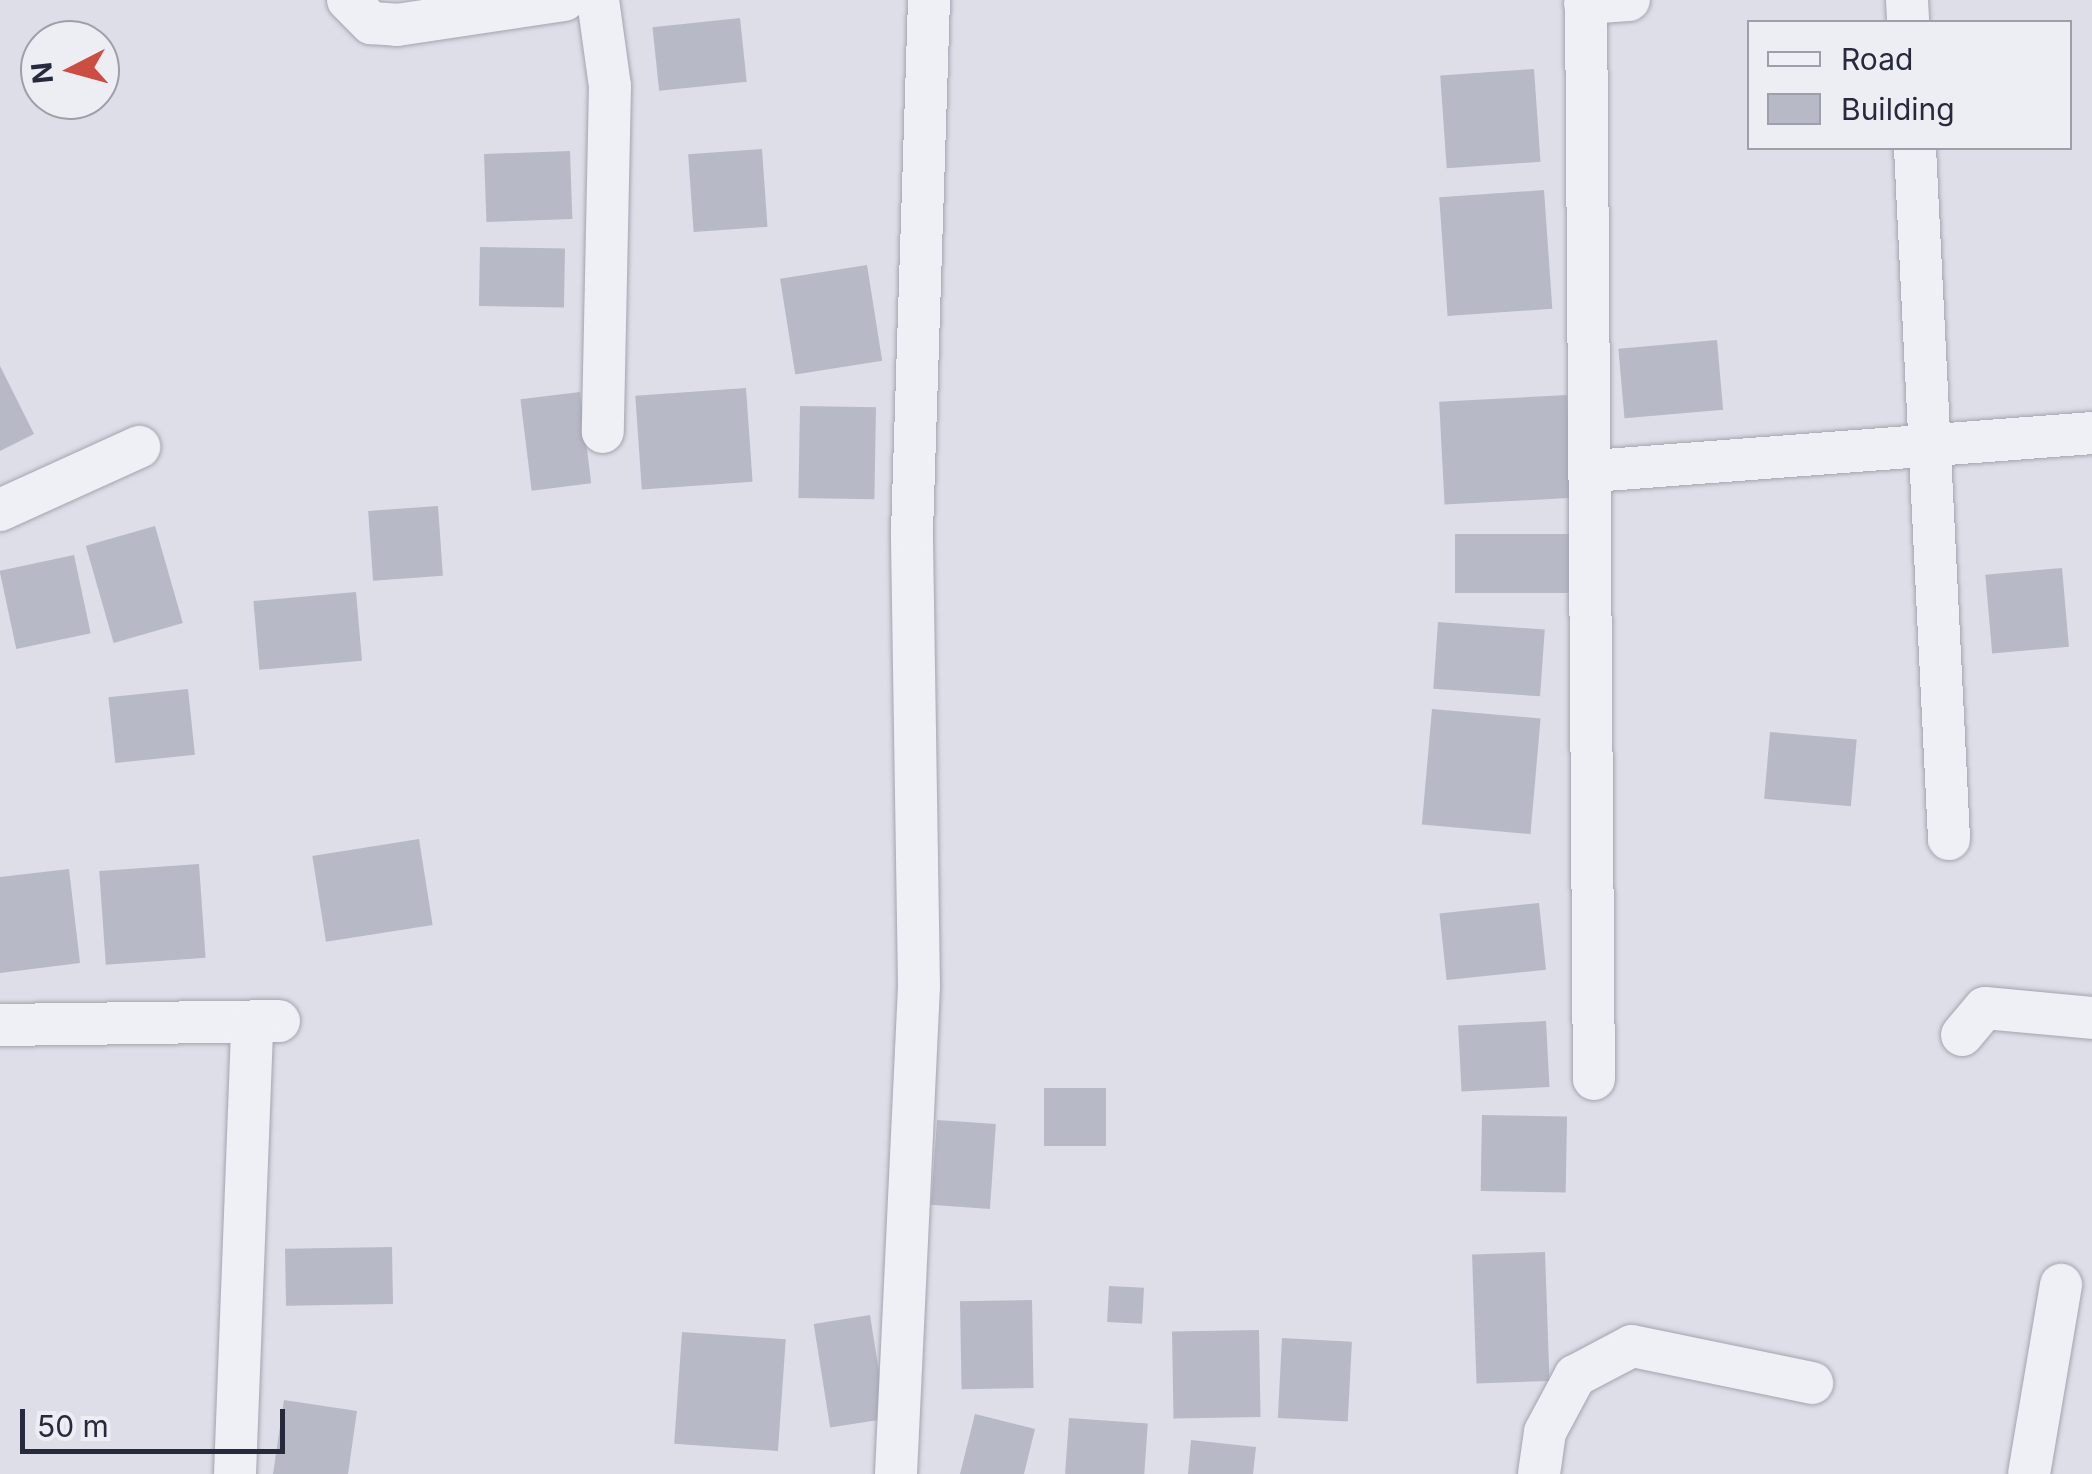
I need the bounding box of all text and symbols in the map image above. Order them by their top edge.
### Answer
north arrow [20,20,120,120]
legend [1747,20,2072,150]
text: Road [1841,41,1913,77]
text: N [24,61,60,85]
text: Building [1841,91,1955,127]
scale bar [25,1389,290,1451]
text: 50 m [37,1408,109,1444]

